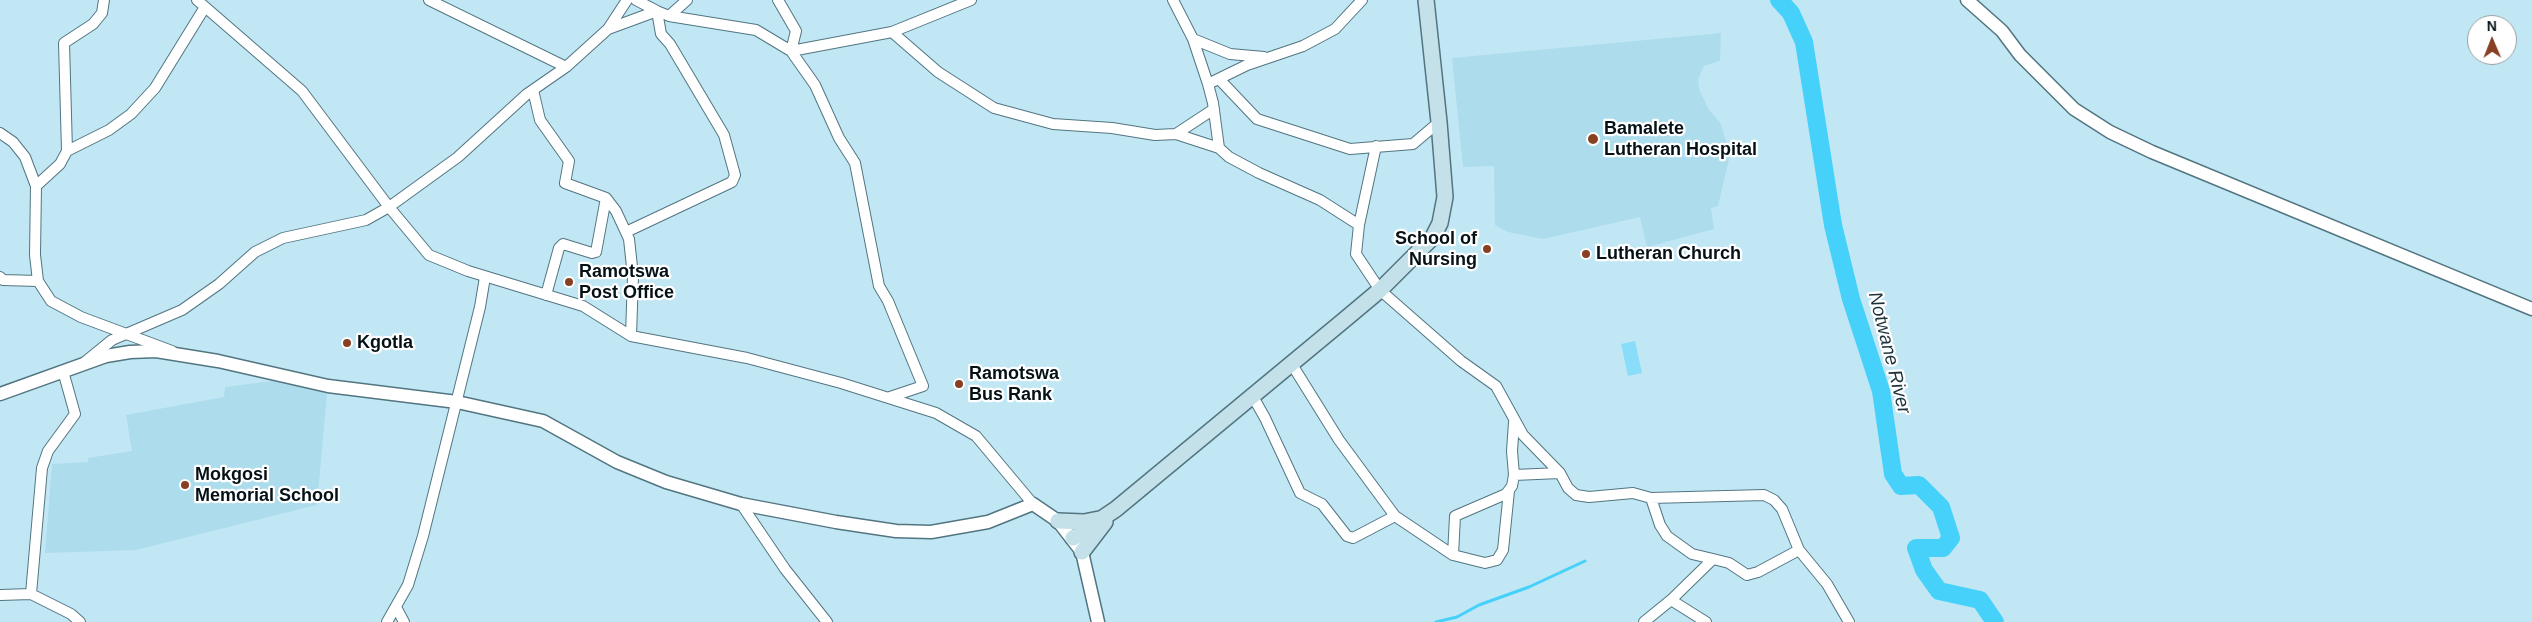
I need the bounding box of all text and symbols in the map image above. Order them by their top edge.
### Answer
north arrow [2467,15,2517,65]
text: N [2487,18,2497,34]
place label: Bamalete Lutheran Hospital [1604,118,1757,160]
marker: Bamalete Lutheran Hospital [1586,132,1600,146]
place label: School of Nursing [1395,228,1477,270]
marker: School of Nursing [1481,243,1493,255]
place label: Lutheran Church [1596,243,1741,265]
marker: Lutheran Church [1580,248,1592,260]
place label: Ramotswa Post Office [579,261,674,304]
marker: Ramotswa Post Office [563,276,575,288]
water label: Notwane River [1863,290,1915,416]
place label: Kgotla [357,332,413,354]
marker: Kgotla [341,337,353,349]
place label: Ramotswa Bus Rank [969,363,1059,406]
marker: Ramotswa Bus Rank [953,378,965,390]
place label: Mokgosi Memorial School [195,464,339,506]
marker: Mokgosi Memorial School [179,479,191,491]

